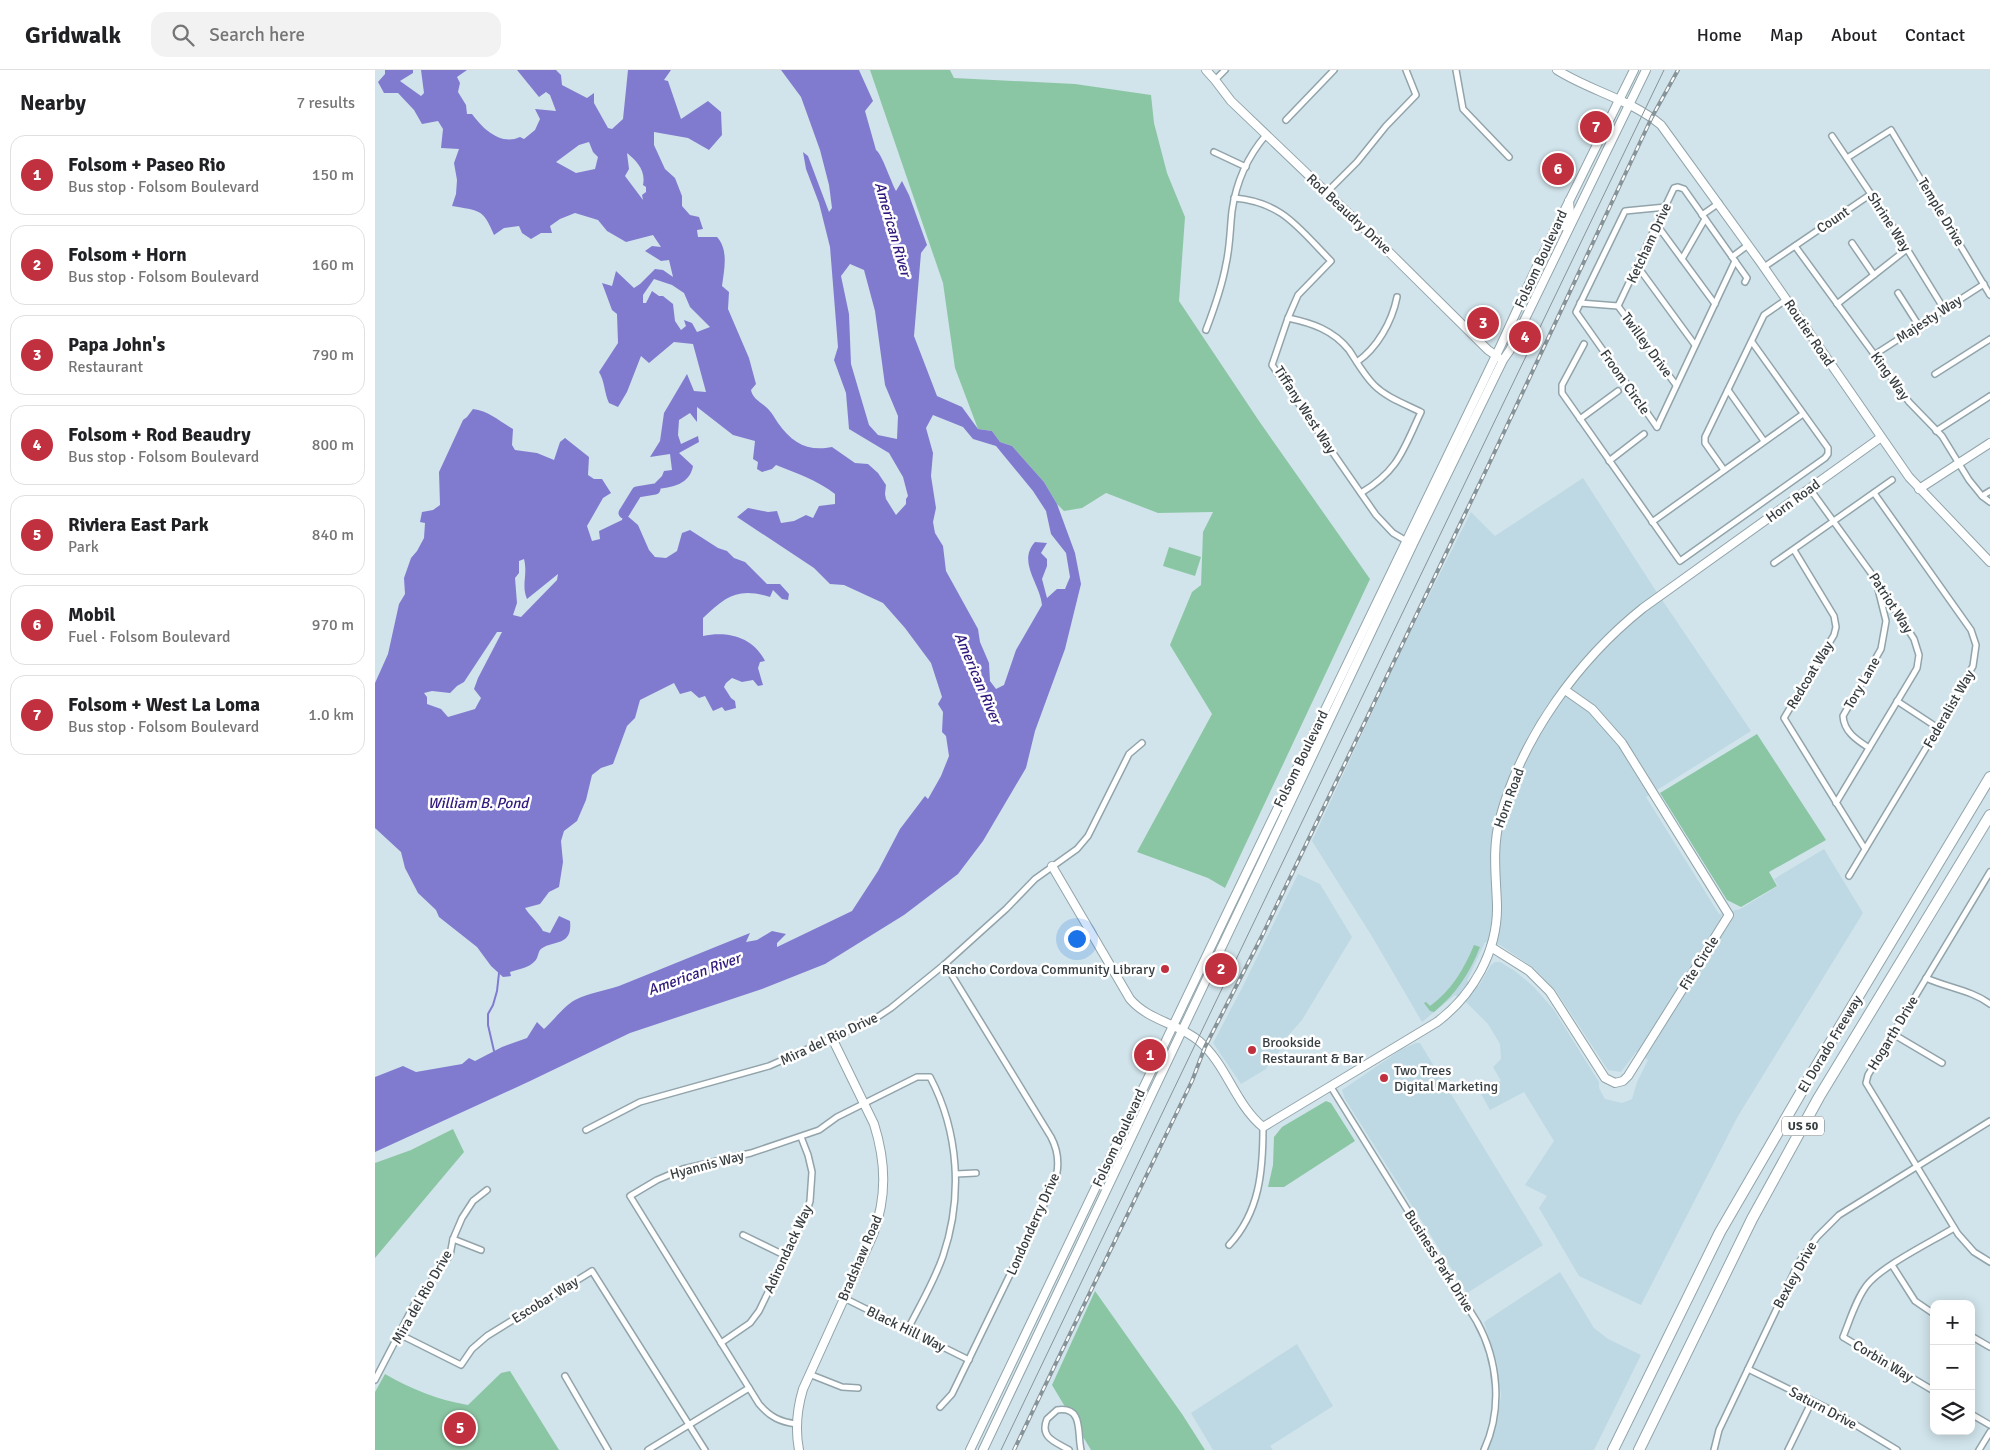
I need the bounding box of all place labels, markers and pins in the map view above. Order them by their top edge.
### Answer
pin: 7 [1580,108,1612,146]
pin: 6 [1542,150,1574,188]
pin: 3 [1467,304,1499,342]
pin: 4 [1509,318,1541,356]
pin: 2 [1205,950,1237,988]
place label: Rancho Cordova Community Library [942,961,1155,978]
marker: Rancho Cordova Community Library [1159,963,1171,975]
place label: Brookside Restaurant & Bar [1262,1034,1364,1067]
pin: 1 [1134,1036,1166,1074]
marker: Brookside Restaurant & Bar [1246,1044,1258,1056]
place label: Two Trees Digital Marketing [1394,1062,1498,1095]
marker: Two Trees Digital Marketing [1378,1072,1390,1084]
pin: 5 [444,1409,476,1447]

